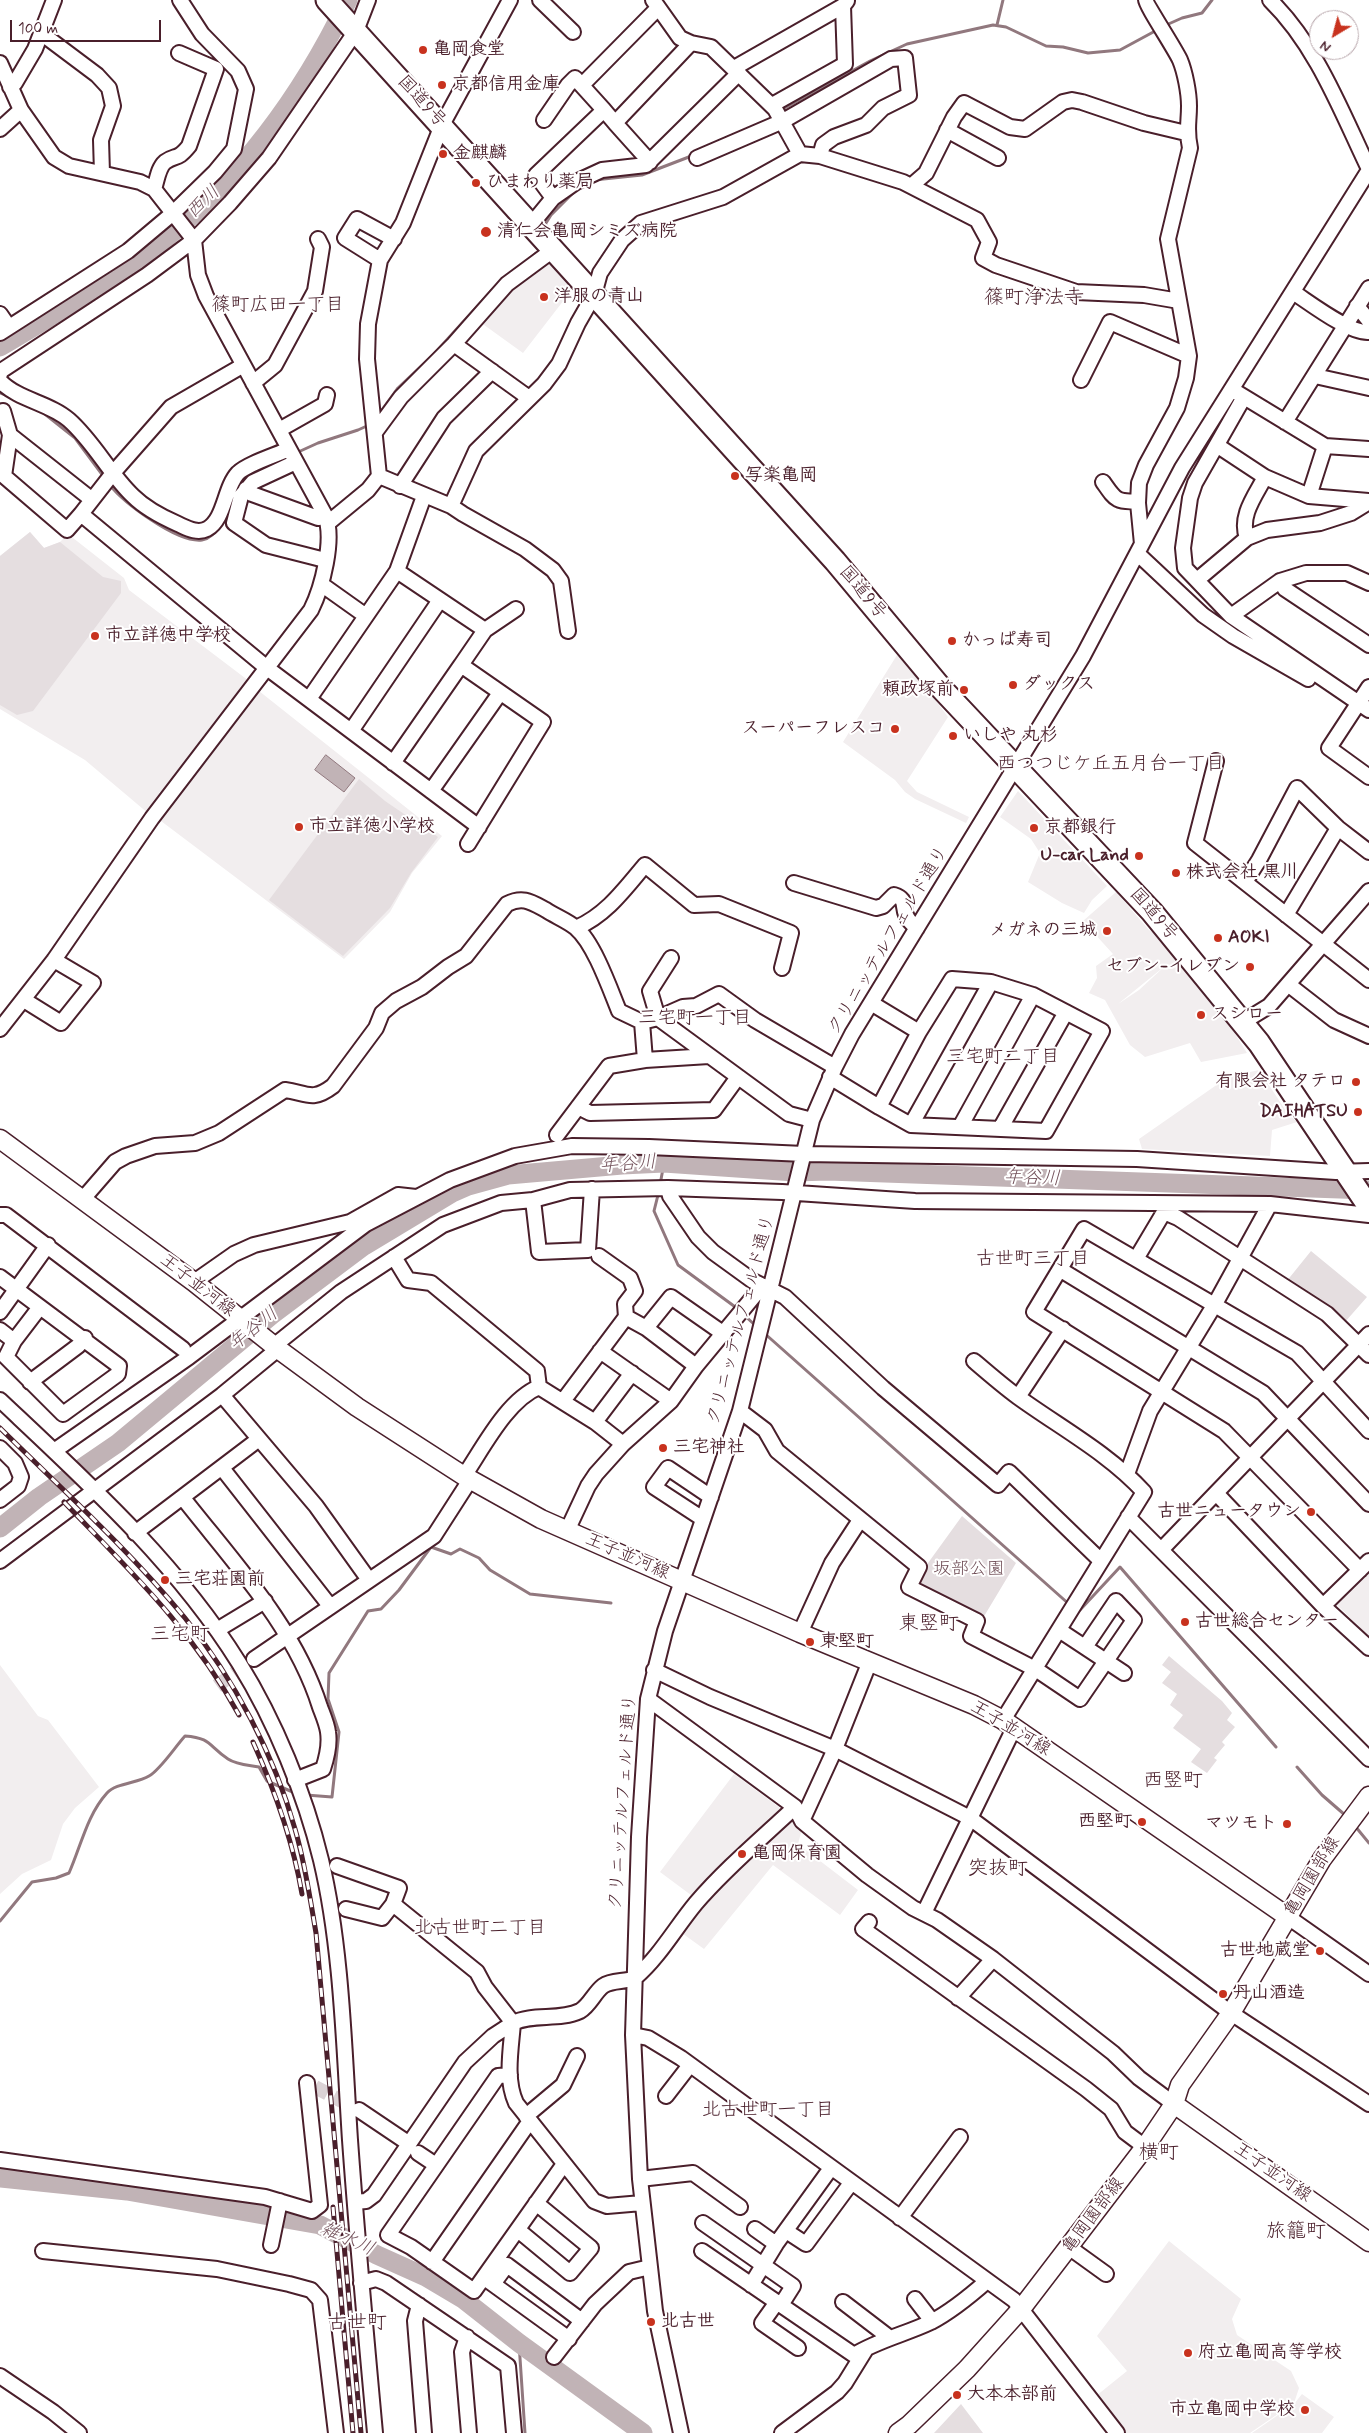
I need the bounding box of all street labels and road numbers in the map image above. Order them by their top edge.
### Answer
street label: 国道9号 [392,71,450,133]
street label: 国道9号 [834,562,890,624]
street label: クリニッテルフェルド通り [824,843,954,1039]
street label: 国道9号 [1124,884,1182,946]
street label: クリニッテルフェルド通り [704,1213,780,1427]
street label: 王子並河線 [155,1250,239,1322]
street label: 王子並河線 [581,1529,673,1585]
street label: クリニッテルフェルド通り [606,1694,642,1910]
street label: 王子並河線 [966,1697,1054,1761]
street label: 亀岡園部線 [1281,1833,1345,1921]
street label: 王子並河線 [1229,2138,1315,2208]
street label: 亀岡園部線 [1058,2174,1130,2258]

